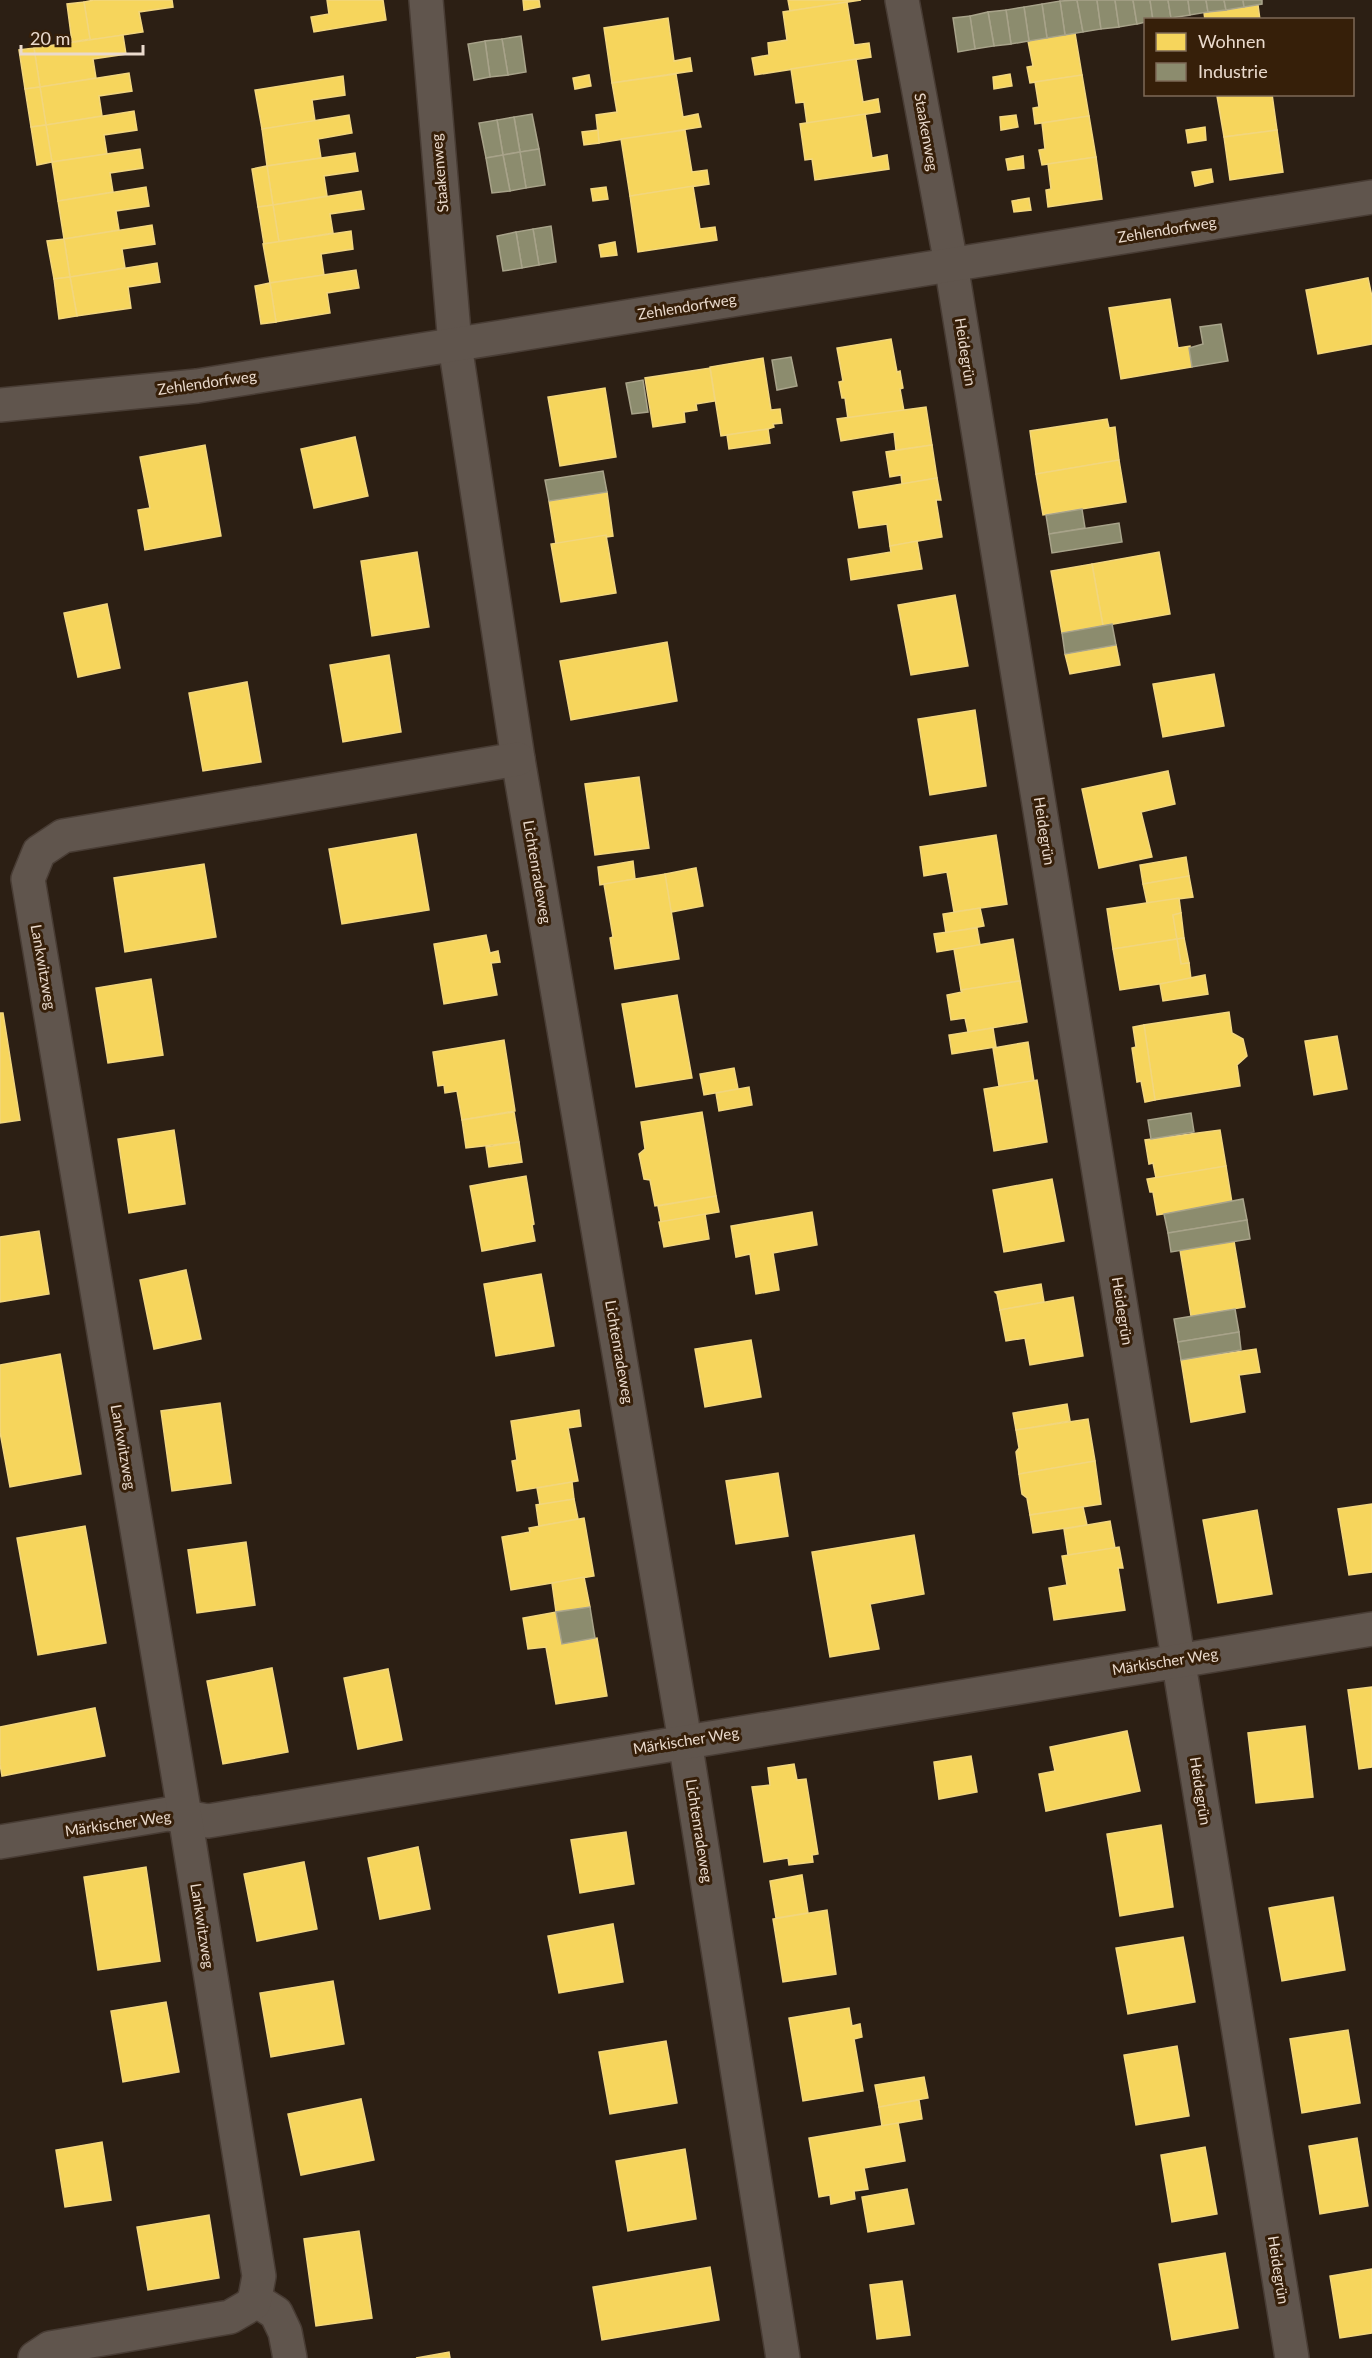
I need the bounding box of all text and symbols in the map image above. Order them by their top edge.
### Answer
scale bar [21,18,142,56]
legend [1144,18,1354,96]
text: 20 m [30,27,70,49]
text: Wohnen [1198,30,1265,52]
text: Industrie [1198,60,1268,82]
street label: Staakenweg [911,91,943,172]
street label: Staakenweg [427,133,451,213]
street label: Zehlendorfweg [1116,212,1218,246]
street label: Zehlendorfweg [636,289,738,323]
street label: Heidegrün [952,316,980,387]
street label: Zehlendorfweg [156,366,258,398]
street label: Heidegrün [1031,795,1059,866]
street label: Lichtenradeweg [520,819,556,925]
street label: Lankwitzweg [28,923,60,1011]
street label: Heidegrün [1109,1275,1137,1346]
street label: Lichtenradeweg [602,1299,638,1405]
street label: Lankwitzweg [108,1403,140,1491]
street label: Märkischer Weg [1111,1644,1219,1678]
street label: Märkischer Weg [632,1723,740,1757]
street label: Heidegrün [1187,1755,1215,1826]
street label: Lichtenradeweg [683,1778,717,1884]
street label: Märkischer Weg [64,1807,172,1839]
street label: Lankwitzweg [187,1882,219,1970]
street label: Heidegrün [1265,2234,1293,2305]

